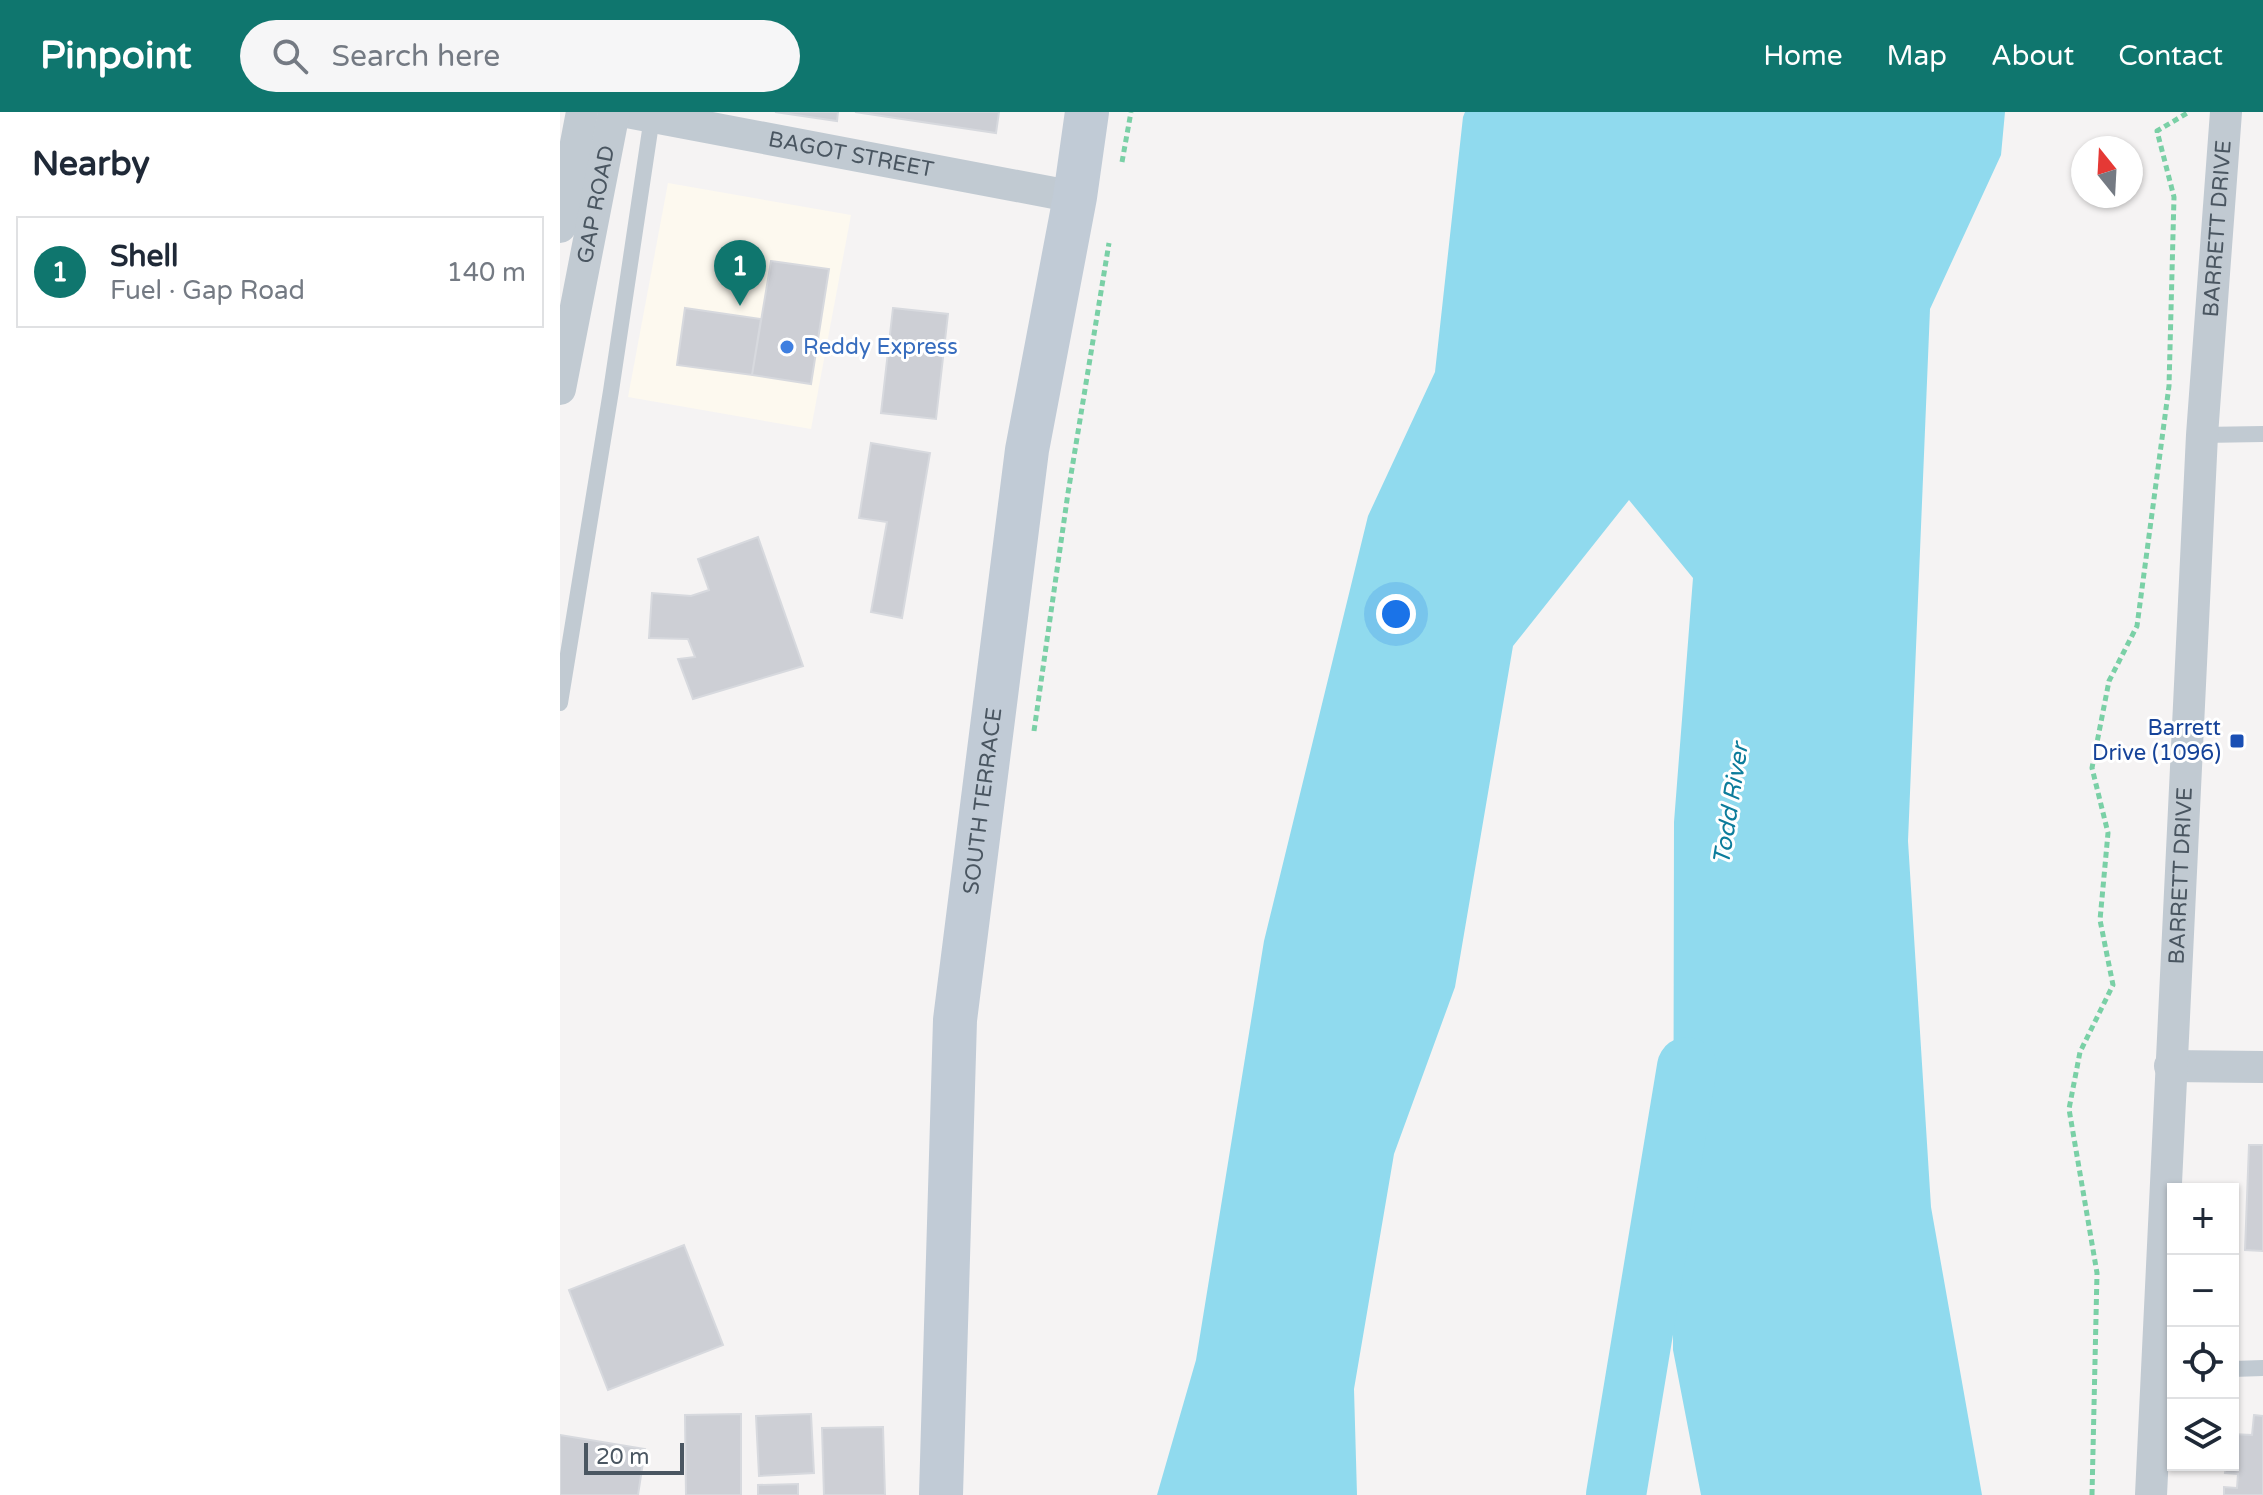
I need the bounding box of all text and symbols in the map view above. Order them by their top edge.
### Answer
search box [240,20,800,92]
text: Pinpoint [40,33,192,79]
icon: search [268,34,312,78]
text: Search here [332,38,500,75]
text: Home [1763,39,1843,73]
text: Map [1887,39,1947,73]
text: About [1991,39,2074,73]
text: Contact [2118,39,2223,73]
street label: BAGOT STREET [766,126,936,183]
north arrow [2071,136,2143,208]
street label: BARRETT DRIVE [2198,139,2237,318]
street label: GAP ROAD [572,143,620,266]
text: Nearby [32,144,150,185]
text: Shell [110,238,178,275]
pin: 1 [714,240,766,306]
text: 1 [52,257,68,288]
text: 140 m [446,257,526,288]
text: Fuel · Gap Road [110,275,305,306]
place label: Reddy Express [803,334,958,360]
marker: Reddy Express [778,338,796,356]
your location [1376,594,1416,634]
street label: SOUTH TERRACE [958,706,1007,896]
place label: Barrett Drive (1096) [2092,715,2221,766]
marker: Barrett Drive (1096) [2228,732,2246,750]
water label: Todd River [1707,738,1755,867]
street label: BARRETT DRIVE [2164,786,2198,965]
map controls [2167,1183,2239,1471]
button: + [2167,1183,2239,1255]
button: − [2167,1255,2239,1327]
button: locate [2167,1327,2239,1399]
button: layers [2167,1399,2239,1471]
scale bar [584,1439,684,1475]
text: 20 m [596,1444,650,1470]

